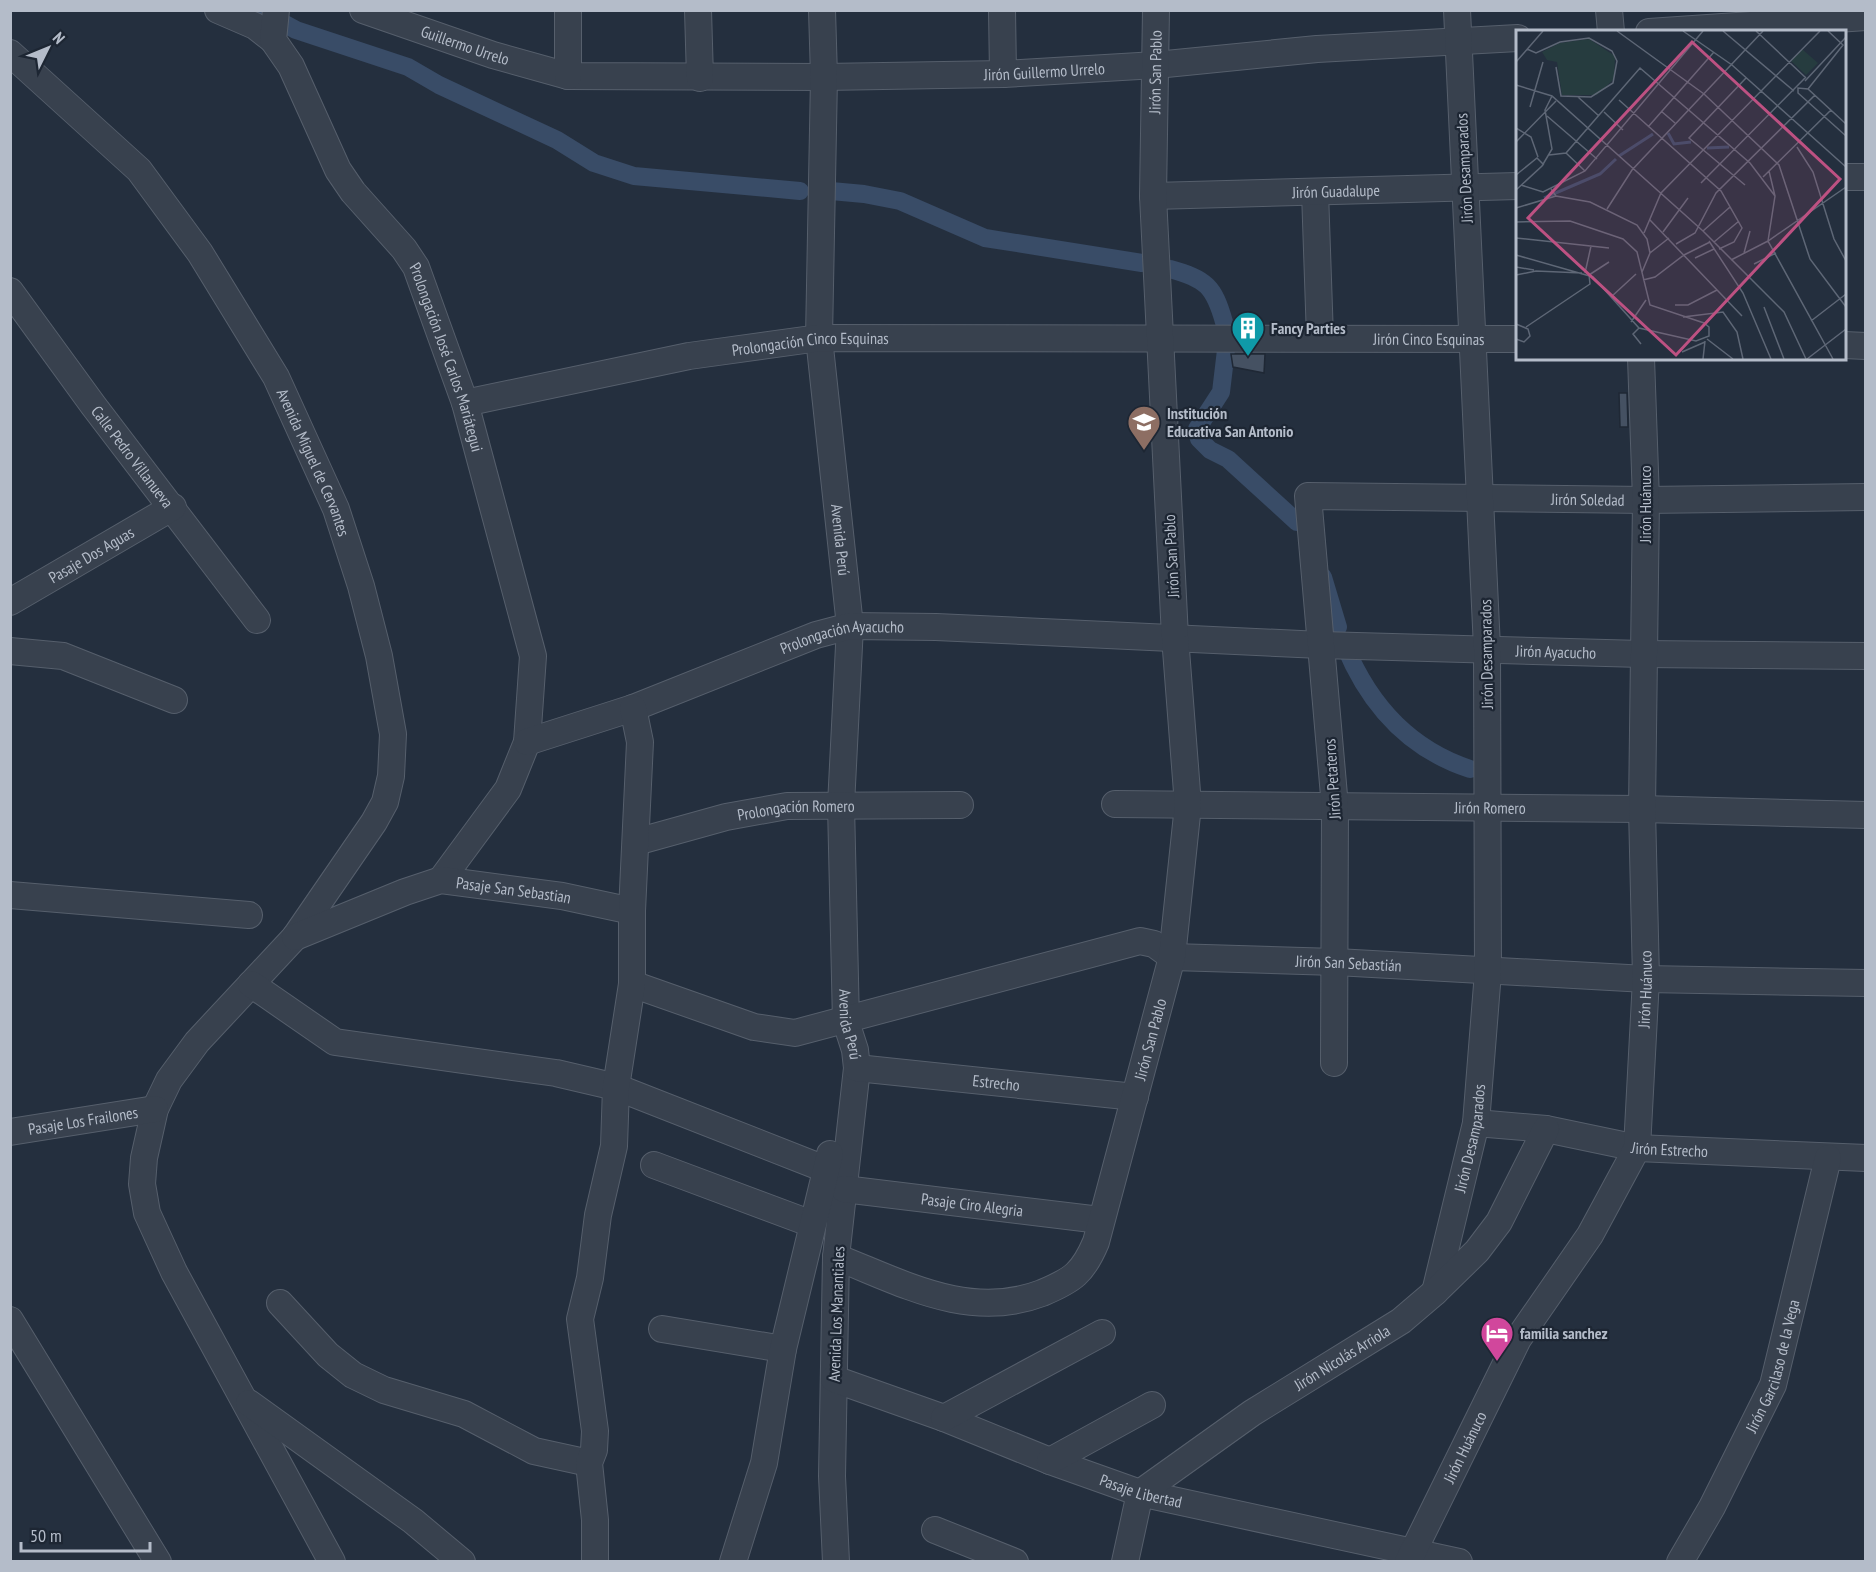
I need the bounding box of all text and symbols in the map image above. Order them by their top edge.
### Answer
north arrow [18,18,78,78]
street label: Guillermo Urrelo [418,21,512,69]
text: N [49,28,69,48]
street label: Jirón San Pablo [1144,30,1166,115]
inset map [1516,30,1846,360]
street label: Jirón Guillermo Urrelo [983,58,1106,84]
street label: Jirón Desamparados [1451,113,1477,224]
street label: Jirón Guadalupe [1291,180,1380,202]
street label: Prolongación José Carlos Mariátegui [406,258,488,454]
building icon: Fancy Parties [1230,310,1266,357]
place label: Fancy Parties [1271,318,1346,338]
street label: Prolongación Cinco Esquinas [730,328,889,360]
street label: Jirón Cinco Esquinas [1372,329,1485,349]
street label: Avenida Miguel de Cervantes [273,385,354,539]
street label: Calle Pedro Villanueva [87,402,178,512]
place label: Institución Educativa San Antonio [1167,403,1293,441]
school or university icon: Institución Educativa San Antonio [1126,404,1162,451]
street label: Jirón Huánuco [1635,465,1655,544]
street label: Jirón Soledad [1550,489,1625,510]
street label: Avenida Perú [827,503,855,577]
street label: Jirón San Pablo [1159,514,1183,599]
street label: Pasaje Dos Aguas [45,522,137,587]
street label: Jirón Desamparados [1475,599,1497,710]
street label: Prolongación Ayacucho [777,616,904,658]
street label: Jirón Ayacucho [1514,640,1597,663]
street label: Jirón Petateros [1319,738,1345,821]
street label: Prolongación Romero [736,796,855,825]
street label: Jirón Romero [1453,797,1526,818]
street label: Pasaje San Sebastian [455,872,573,908]
street label: Jirón Huánuco [1633,950,1656,1029]
street label: Jirón San Sebastián [1294,951,1402,976]
street label: Avenida Perú [835,989,866,1061]
street label: Jirón San Pablo [1129,996,1171,1083]
street label: Estrecho [972,1070,1021,1095]
street label: Jirón Desamparados [1449,1083,1489,1195]
street label: Pasaje Los Frailones [27,1102,139,1139]
street label: Jirón Estrecho [1629,1137,1708,1161]
street label: Pasaje Ciro Alegria [920,1188,1024,1221]
street label: Avenida Los Manantiales [824,1246,848,1382]
street label: Jirón Garcilaso de la Vega [1740,1297,1803,1437]
hotel icon: familia sanchez [1479,1315,1515,1362]
street label: Jirón Nicolás Arriola [1290,1320,1394,1395]
place label: familia sanchez [1520,1323,1608,1343]
street label: Jirón Huánuco [1438,1408,1491,1487]
street label: Pasaje Libertad [1097,1470,1184,1512]
scale bar [21,1515,150,1553]
text: 50 m [30,1524,62,1547]

